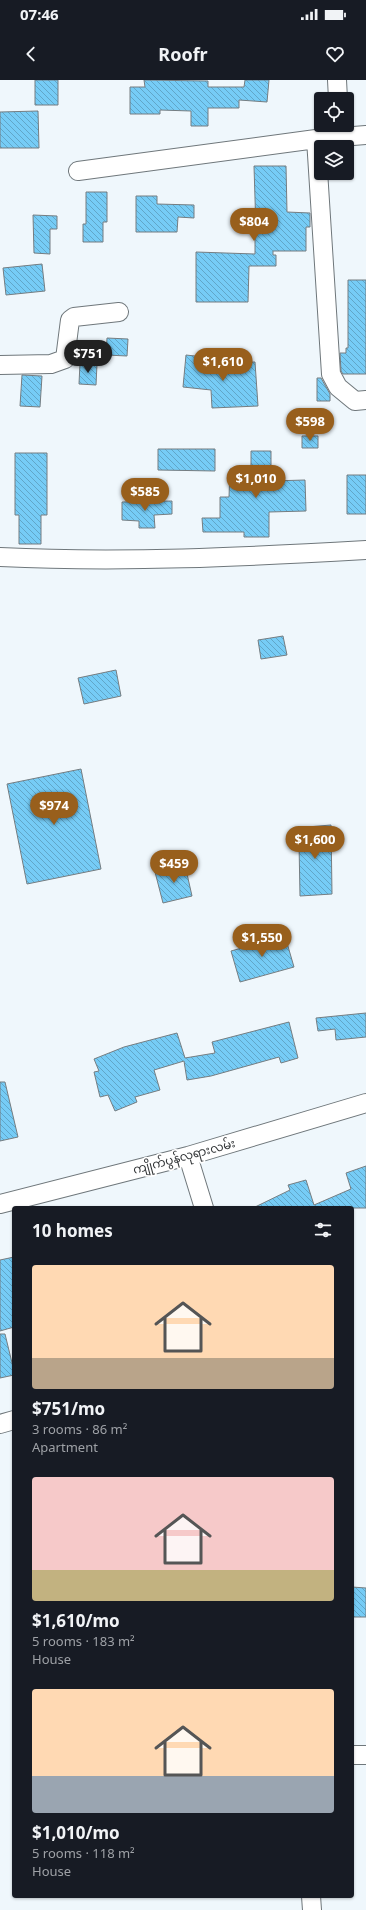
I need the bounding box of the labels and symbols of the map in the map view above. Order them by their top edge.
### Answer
pin: $804 [230,208,278,242]
pin: $751 [64,340,112,374]
pin: $1,610 [190,348,256,382]
pin: $598 [286,408,334,442]
pin: $1,010 [223,465,289,499]
pin: $585 [121,478,169,512]
pin: $974 [30,792,78,826]
pin: $1,600 [282,826,348,860]
pin: $459 [150,850,198,884]
pin: $1,550 [229,924,295,958]
street label: ကျိုက်ပွန်လုရားလမ်း [131,1134,238,1180]

